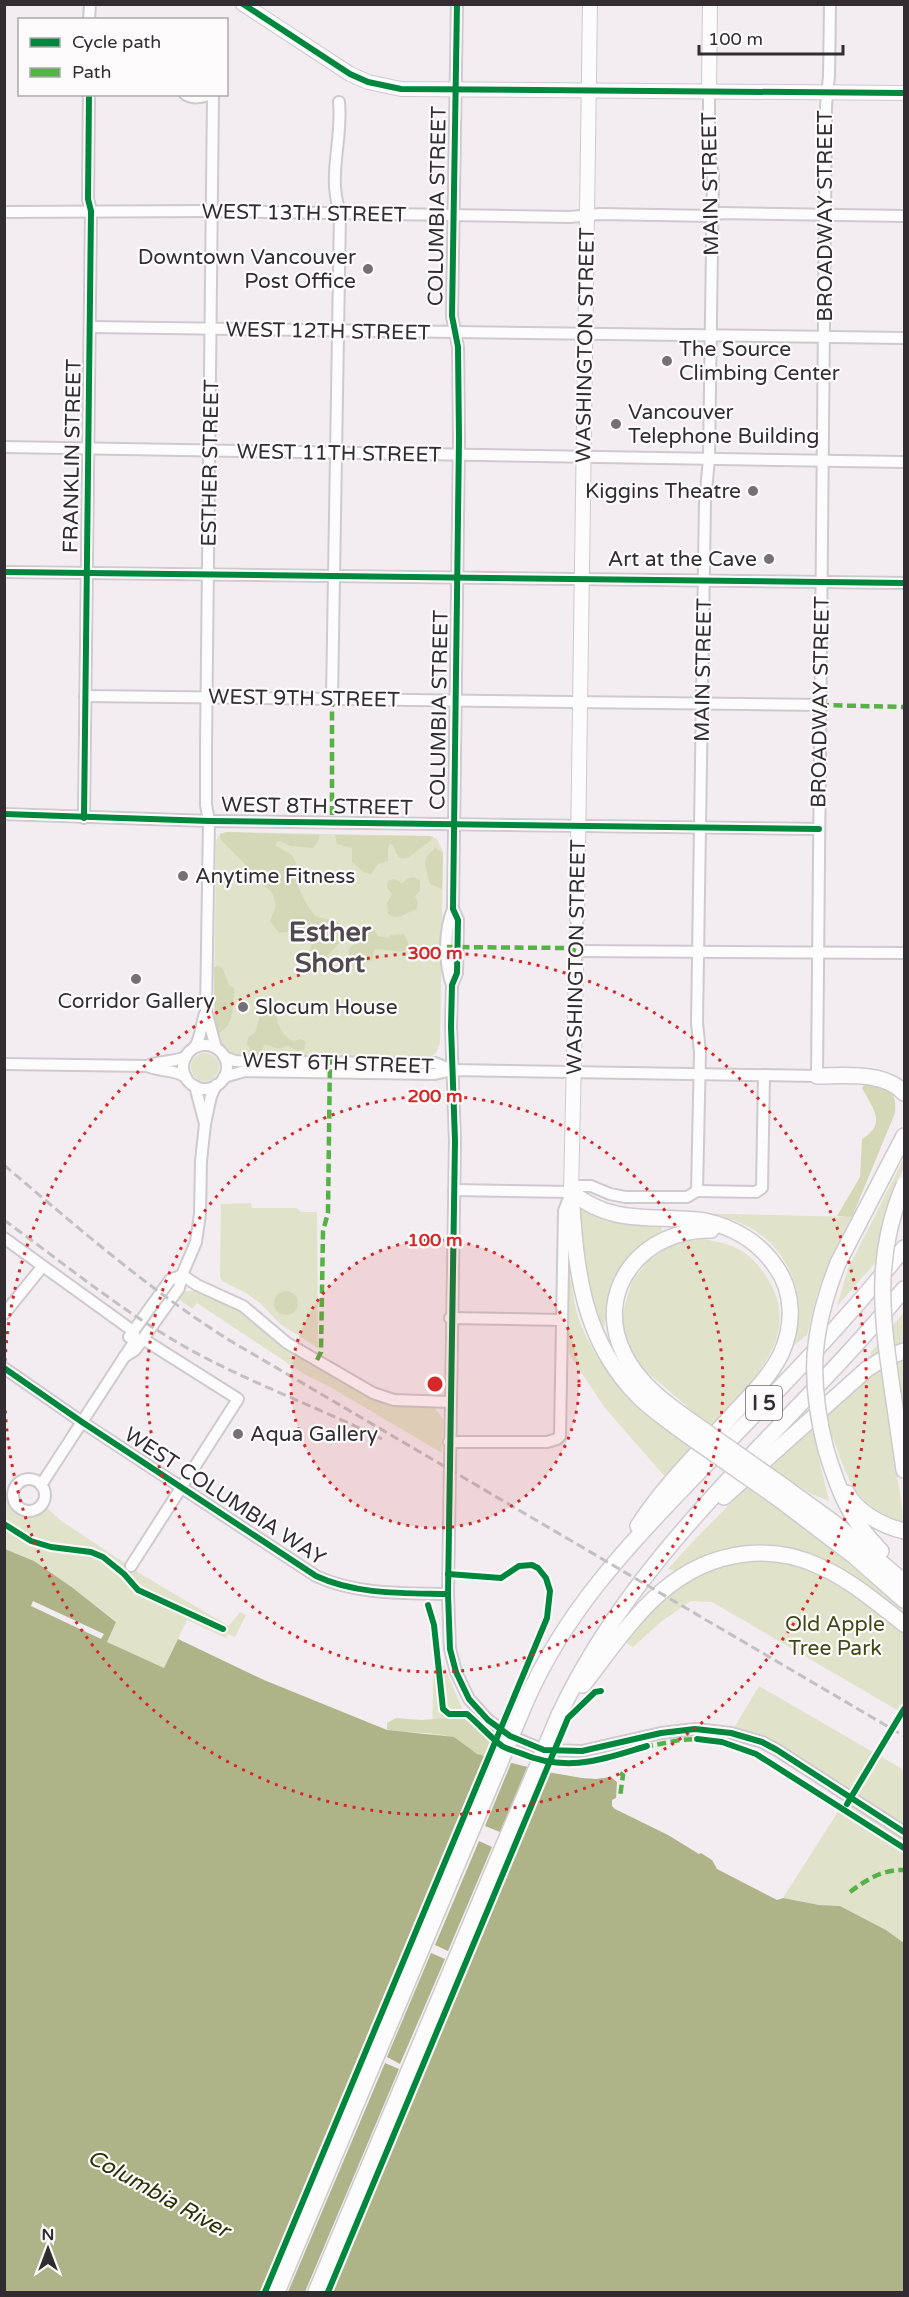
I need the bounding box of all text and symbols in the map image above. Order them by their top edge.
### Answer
legend [18,18,228,96]
scale bar [699,18,843,56]
text: 100 m [708,28,763,50]
text: Cycle path [72,31,161,53]
text: Path [72,61,111,83]
street label: COLUMBIA STREET [423,105,452,306]
street label: BROADWAY STREET [813,110,838,322]
street label: MAIN STREET [697,112,724,256]
street label: WEST 13TH STREET [201,199,407,228]
street label: WASHINGTON STREET [571,227,600,463]
place label: Downtown Vancouver Post Office [138,245,356,294]
marker: Downtown Vancouver Post Office [361,262,375,276]
street label: WEST 12TH STREET [225,317,431,346]
place label: The Source Climbing Center [679,337,840,386]
marker: The Source Climbing Center [660,354,674,368]
street label: FRANKLIN STREET [58,358,87,553]
street label: ESTHER STREET [197,379,224,547]
place label: Vancouver Telephone Building [628,400,820,449]
marker: Vancouver Telephone Building [609,417,623,431]
street label: WEST 11TH STREET [236,439,442,468]
place label: Kiggins Theatre [585,479,741,504]
marker: Kiggins Theatre [746,484,760,498]
place label: Art at the Cave [608,547,757,572]
marker: Art at the Cave [762,552,776,566]
street label: BROADWAY STREET [806,596,835,808]
street label: MAIN STREET [690,598,717,742]
street label: COLUMBIA STREET [425,609,454,810]
street label: WEST 9TH STREET [208,684,400,713]
street label: WEST 8TH STREET [221,792,413,821]
street label: WASHINGTON STREET [562,839,591,1075]
place label: Anytime Fitness [195,864,355,889]
marker: Anytime Fitness [176,869,190,883]
district label: Esther Short [289,916,372,980]
text: 300 m [407,942,463,964]
marker: Corridor Gallery [129,972,143,986]
place label: Corridor Gallery [57,989,215,1014]
place label: Slocum House [255,995,398,1020]
marker: Slocum House [236,1000,250,1014]
street label: WEST 6TH STREET [242,1048,434,1079]
text: 200 m [407,1085,463,1107]
text: 100 m [407,1229,463,1251]
centre of rings [425,1374,445,1394]
road number: I 5 [746,1386,782,1420]
street label: WEST COLUMBIA WAY [119,1422,330,1571]
place label: Aqua Gallery [250,1422,378,1447]
marker: Aqua Gallery [231,1427,245,1441]
park label: Old Apple Tree Park [785,1612,885,1661]
water label: Columbia River [83,2144,236,2245]
north arrow [18,2219,78,2279]
text: N [42,2225,54,2245]

